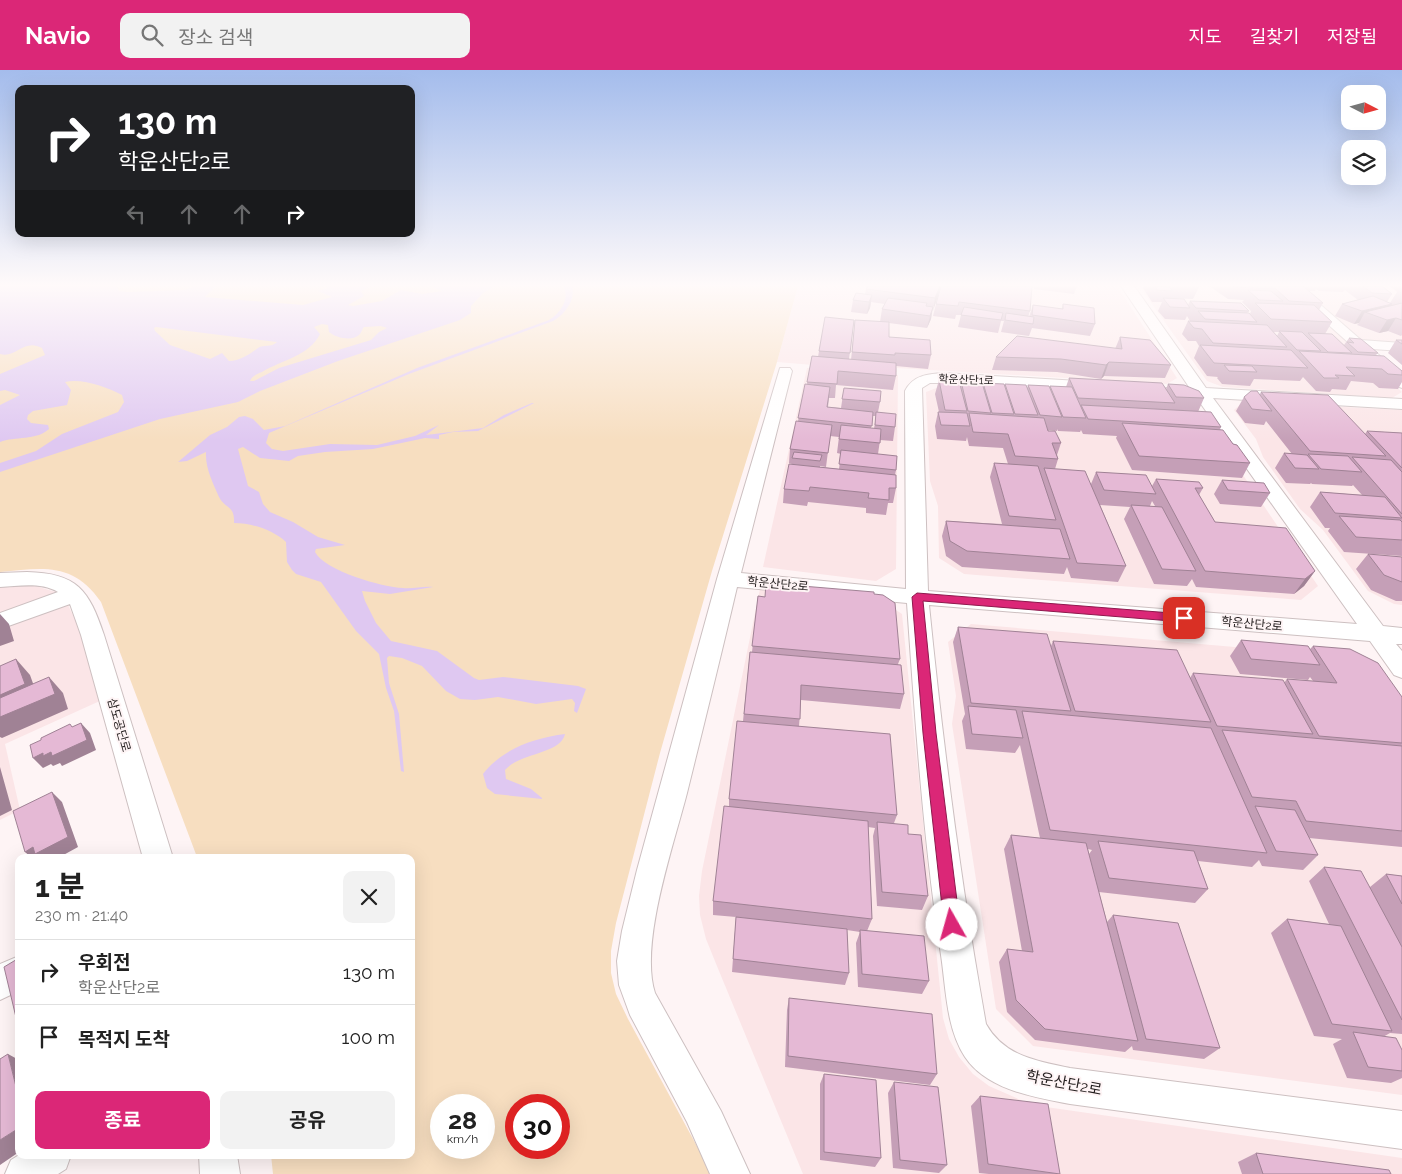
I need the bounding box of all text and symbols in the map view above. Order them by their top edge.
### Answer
search box [120,13,470,58]
text: Navio [25,21,90,50]
icon: search [138,21,166,49]
text: 장소 검색 [178,26,253,48]
text: 지도 [1189,26,1222,47]
text: 길찾기 [1250,26,1299,47]
text: 저장됨 [1327,26,1377,47]
north arrow [1341,85,1386,130]
map controls [1341,85,1386,185]
text: 130 m [118,101,217,142]
icon: right [35,105,100,170]
button: layers [1341,140,1386,185]
text: 학운산단2로 [118,148,231,174]
icon: left [122,200,150,228]
icon: ahead [175,200,203,228]
icon: ahead [228,200,256,228]
icon: right [281,200,309,228]
street label: 학운산단1로 [938,373,994,387]
street label: 학운산단2로 [747,574,809,594]
pin [1163,597,1205,639]
icon: arrive [1170,604,1198,632]
street label: 학운산단2로 [1221,614,1283,634]
street label: 삼도공단로 [105,697,133,753]
text: 1 분 [35,869,85,904]
button: close [343,871,395,923]
position arrow [925,898,977,950]
text: 230 m · 21:40 [35,906,128,925]
text: 우회전 [78,951,130,973]
icon: right [35,958,63,986]
text: 130 m [343,961,395,983]
text: 학운산단2로 [78,978,160,997]
icon: arrive [35,1023,63,1051]
text: 100 m [341,1026,395,1048]
text: 목적지 도착 [78,1028,170,1050]
street label: 학운산단2로 [1025,1067,1103,1099]
button: 종료 [35,1091,210,1149]
button: 공유 [220,1091,395,1149]
speed limit sign: 30 [505,1094,570,1159]
text: 28 [448,1105,477,1135]
text: km/h [447,1132,478,1146]

